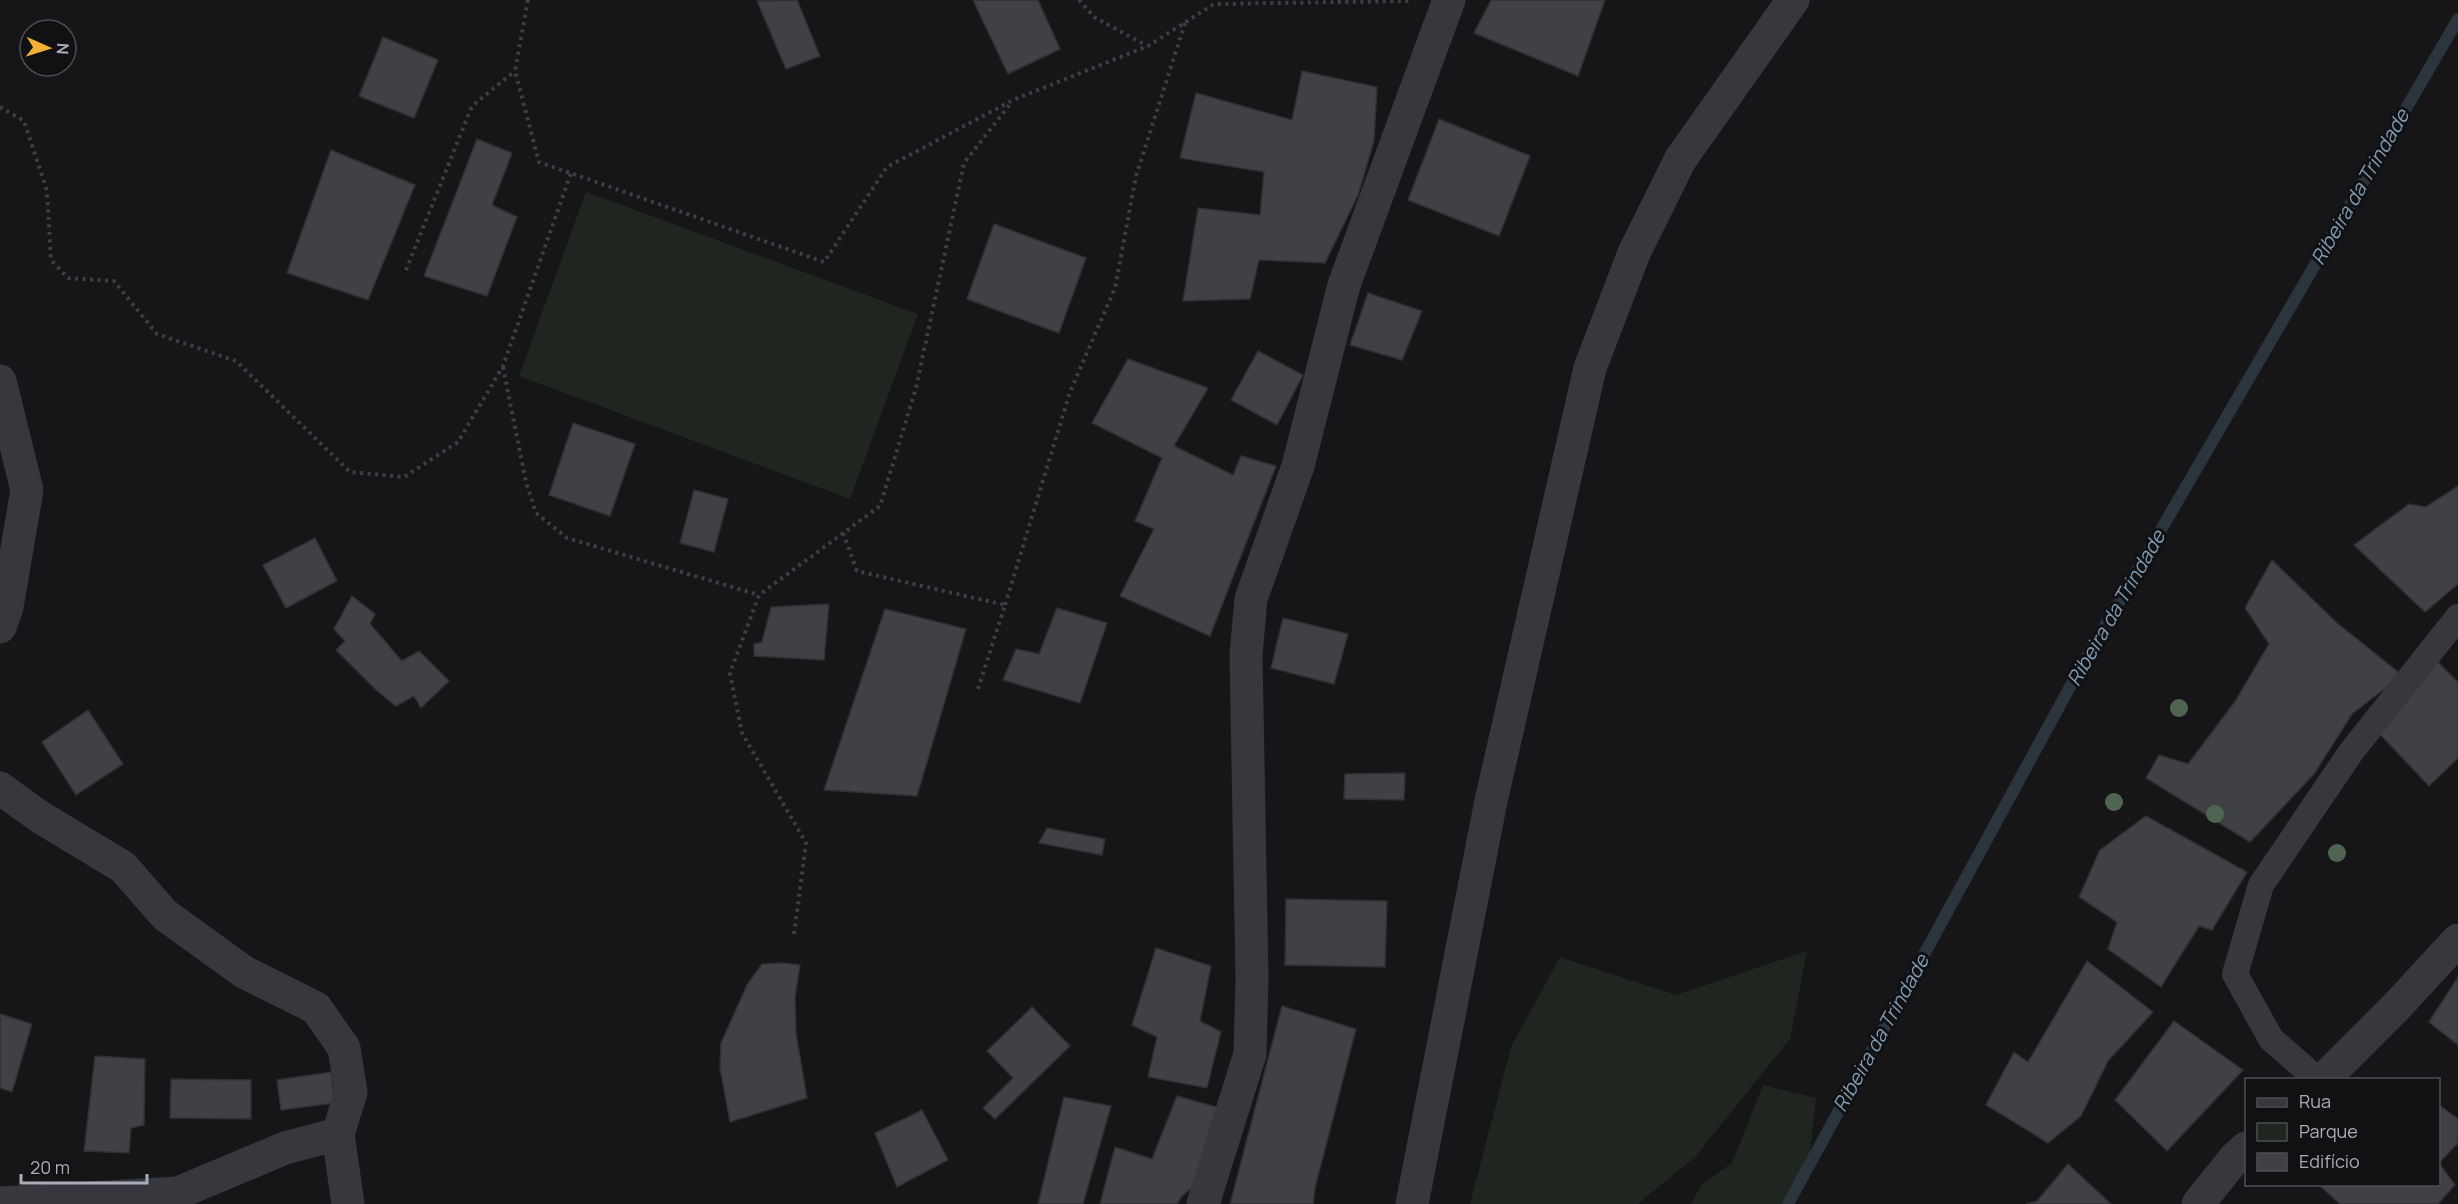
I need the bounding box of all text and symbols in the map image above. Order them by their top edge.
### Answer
north arrow [18,18,78,78]
text: N [52,42,74,55]
water label: Ribeira da Trindade [2304,103,2416,269]
water label: Ribeira da Trindade [2060,524,2172,690]
water label: Ribeira da Trindade [1826,948,1936,1116]
legend [2245,1078,2440,1186]
text: Rua [2299,1089,2331,1113]
text: Parque [2299,1119,2358,1143]
scale bar [21,1147,147,1185]
text: Edifício [2299,1149,2360,1173]
text: 20 m [30,1155,70,1179]

